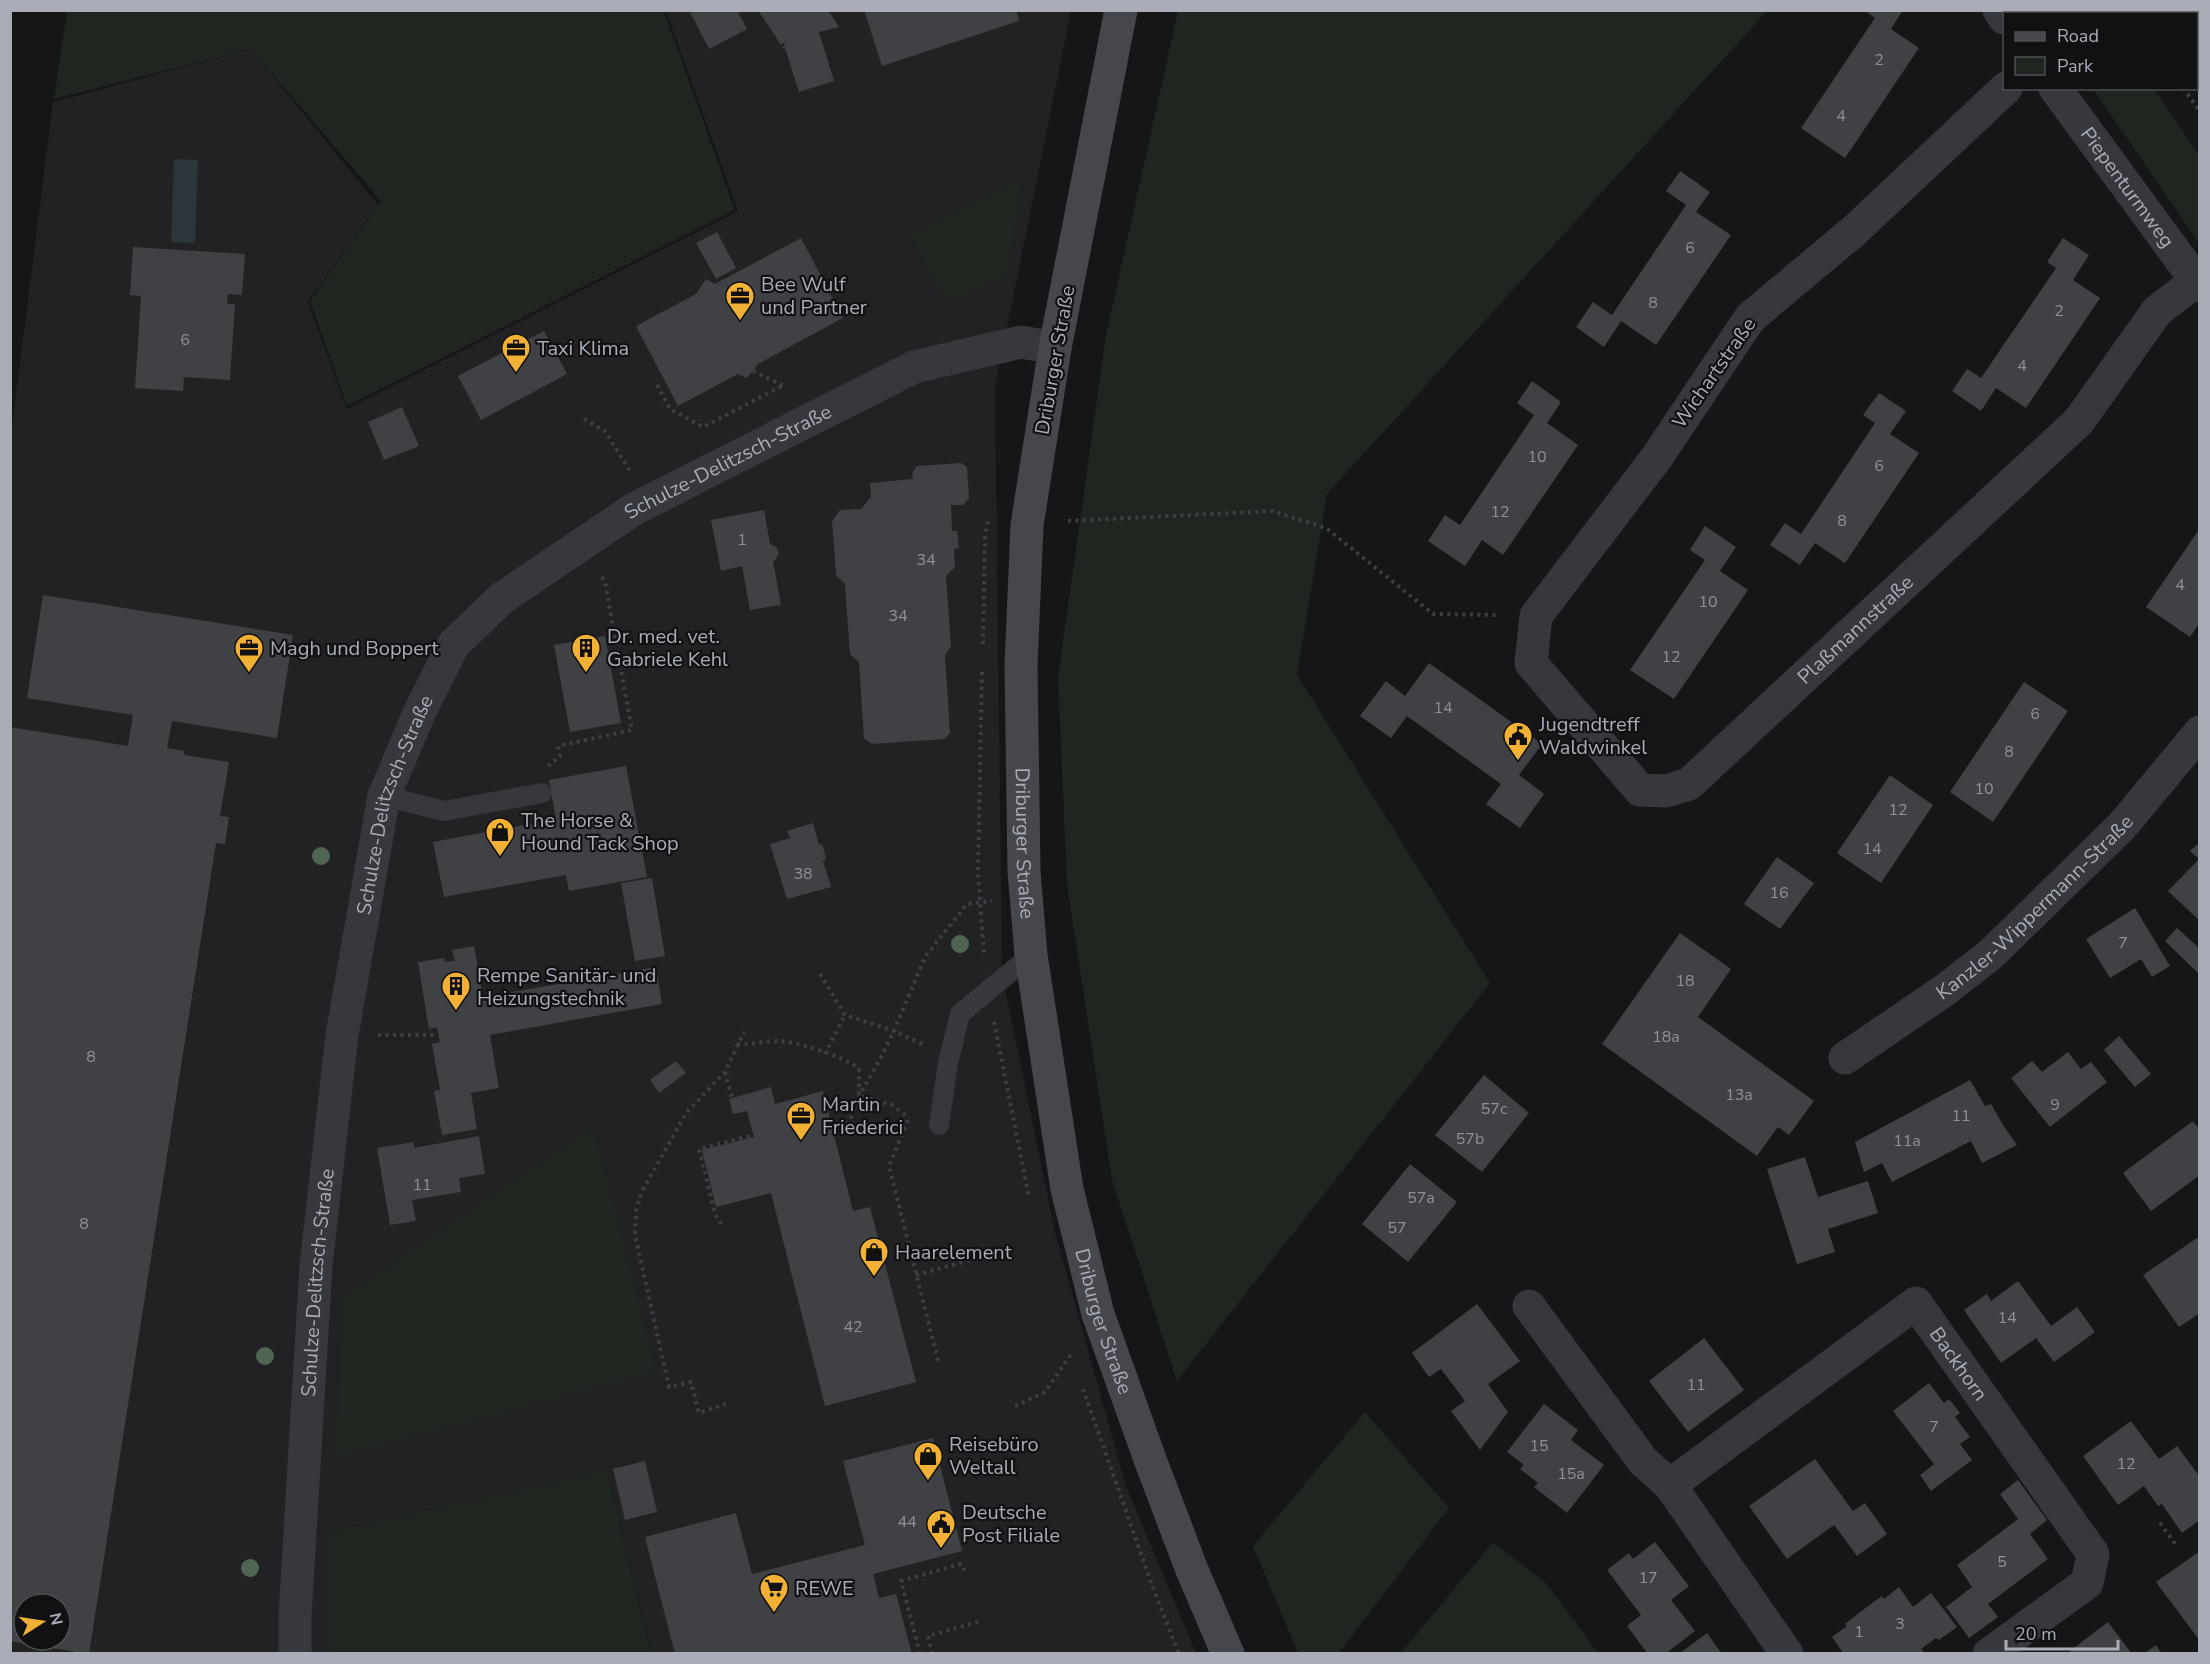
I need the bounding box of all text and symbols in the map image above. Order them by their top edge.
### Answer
legend [2003,12,2198,90]
text: Road [2057,24,2099,48]
house number: 2 [1874,49,1884,71]
text: Park [2057,54,2094,78]
house number: 4 [1836,105,1846,127]
street label: Piepenturmweg [2074,122,2181,253]
house number: 6 [1685,237,1695,259]
place label: Bee Wulf und Partner [761,271,867,321]
office icon: Bee Wulf und Partner [724,280,756,322]
street label: Driburger Straße [1029,283,1081,437]
house number: 8 [1648,292,1658,314]
house number: 2 [2054,300,2064,322]
street label: Wichartstraße [1666,312,1762,434]
house number: 6 [180,329,190,351]
office icon: Taxi Klima [500,332,532,374]
place label: Taxi Klima [537,335,629,362]
house number: 4 [2017,355,2027,377]
street label: Schulze-Delitzsch-Straße [619,398,836,525]
house number: 10 [1527,446,1547,468]
house number: 6 [1874,455,1884,477]
house number: 12 [1490,501,1510,523]
house number: 8 [1837,510,1847,532]
house number: 1 [737,529,747,551]
house number: 34 [916,549,936,571]
street label: Plaßmannstraße [1791,569,1919,690]
house number: 4 [2175,574,2185,596]
house number: 10 [1698,591,1718,613]
house number: 34 [888,605,908,627]
place label: Dr. med. vet. Gabriele Kehl [607,623,728,673]
office icon: Magh und Boppert [233,632,265,674]
building icon: Dr. med. vet. Gabriele Kehl [570,632,602,674]
place label: Magh und Boppert [270,635,440,662]
house number: 12 [1661,646,1681,668]
street label: Schulze-Delitzsch-Straße [350,690,439,917]
house number: 14 [1433,697,1453,719]
house number: 6 [2030,703,2040,725]
place label: Jugendtreff Waldwinkel [1538,711,1647,761]
public building icon: Jugendtreff Waldwinkel [1502,720,1534,762]
house number: 8 [2004,741,2014,763]
street label: Driburger Straße [1009,767,1041,920]
house number: 10 [1974,778,1994,800]
house number: 12 [1888,799,1908,821]
place label: The Horse & Hound Tack Shop [521,807,679,857]
street label: Kanzler-Wippermann-Straße [1931,809,2139,1006]
shop icon: The Horse & Hound Tack Shop [484,816,516,858]
house number: 14 [1862,838,1882,860]
house number: 38 [793,863,813,885]
house number: 16 [1769,882,1789,904]
house number: 7 [2118,932,2128,954]
place label: Rempe Sanitär- und Heizungstechnik [477,962,656,1012]
building icon: Rempe Sanitär- und Heizungstechnik [440,970,472,1012]
house number: 18 [1675,970,1695,992]
house number: 18a [1652,1026,1680,1048]
house number: 8 [86,1046,96,1068]
house number: 13a [1725,1084,1753,1106]
place label: Martin Friederici [822,1091,903,1141]
house number: 9 [2050,1094,2060,1116]
house number: 57c [1481,1098,1508,1120]
office icon: Martin Friederici [785,1100,817,1142]
house number: 11 [1951,1105,1971,1127]
house number: 57b [1456,1128,1484,1150]
house number: 11a [1893,1130,1921,1152]
street label: Schulze-Delitzsch-Straße [295,1167,340,1398]
house number: 11 [412,1174,432,1196]
house number: 57a [1407,1187,1435,1209]
house number: 8 [79,1213,89,1235]
house number: 57 [1387,1217,1407,1239]
shop icon: Haarelement [858,1236,890,1278]
place label: Haarelement [895,1239,1013,1266]
street label: Driburger Straße [1069,1246,1139,1398]
house number: 14 [1997,1307,2017,1329]
house number: 42 [843,1316,863,1338]
street label: Backhorn [1924,1322,1994,1406]
house number: 11 [1686,1374,1706,1396]
house number: 7 [1929,1416,1939,1438]
place label: Reisebüro Weltall [949,1431,1039,1481]
house number: 15 [1529,1435,1549,1457]
shop icon: Reisebüro Weltall [912,1440,944,1482]
house number: 12 [2116,1453,2136,1475]
house number: 15a [1557,1463,1585,1485]
place label: Deutsche Post Filiale [962,1499,1060,1549]
public building icon: Deutsche Post Filiale [925,1508,957,1550]
house number: 44 [897,1511,917,1533]
house number: 5 [1997,1551,2007,1573]
house number: 17 [1638,1567,1658,1589]
supermarket icon: REWE [758,1572,790,1614]
place label: REWE [795,1575,854,1602]
north arrow [12,1592,72,1652]
text: N [44,1611,68,1627]
house number: 3 [1895,1613,1905,1635]
scale bar [2006,1613,2118,1651]
house number: 1 [1854,1621,1864,1643]
text: 20 m [2015,1622,2057,1646]

